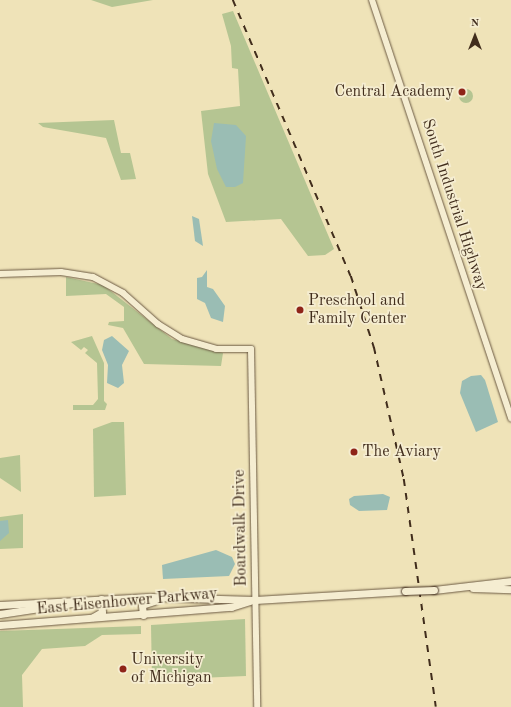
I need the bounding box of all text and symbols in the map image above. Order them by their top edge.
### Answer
north arrow [455,16,495,56]
text: N [471,18,479,29]
place label: Central Academy [334,82,454,102]
marker: Central Academy [457,87,467,97]
street label: South Industrial Highway [417,117,491,293]
place label: Preschool and Family Center [308,291,406,329]
marker: Preschool and Family Center [295,305,305,315]
place label: The Aviary [362,442,441,462]
marker: The Aviary [349,447,359,457]
street label: Boardwalk Drive [230,469,252,587]
street label: East Eisenhower Parkway [36,585,218,619]
place label: University of Michigan [131,650,212,688]
marker: University of Michigan [118,664,128,674]

